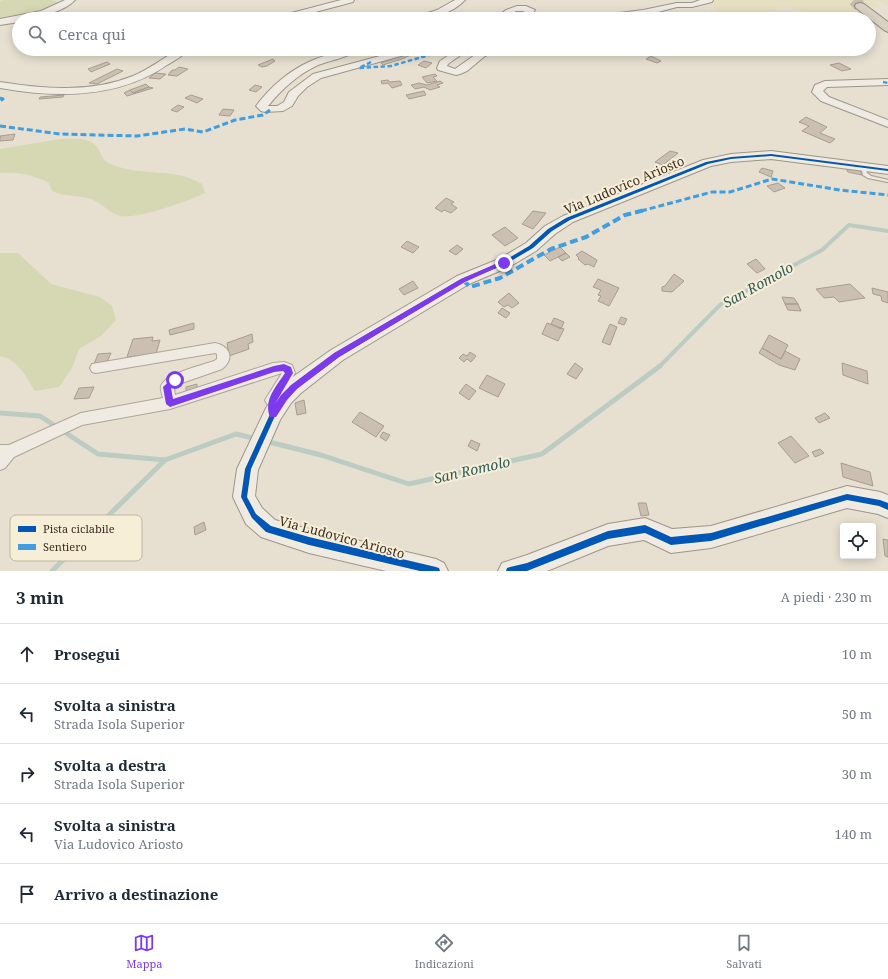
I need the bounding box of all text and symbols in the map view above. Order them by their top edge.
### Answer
search box [12,12,876,56]
icon: search [26,23,48,45]
text: Cerca qui [58,24,126,44]
street label: Via Ludovico Ariosto [561,151,687,219]
route end [495,254,513,272]
water label: San Romolo [719,257,796,312]
route start [166,371,184,389]
water label: San Romolo [432,451,512,488]
street label: Via Ludovico Ariosto [277,512,407,562]
legend [10,515,142,561]
text: Pista ciclabile [43,521,115,536]
map controls [840,523,876,559]
button: locate [840,523,876,559]
text: Sentiero [43,539,87,554]
text: 3 min [16,586,64,609]
text: A piedi · 230 m [781,588,872,606]
icon: ahead [16,643,38,665]
text: Prosegui [54,644,120,664]
text: 10 m [842,645,872,663]
text: Svolta a sinistra [54,695,176,715]
icon: left [16,703,38,725]
text: 50 m [842,705,872,723]
text: Strada Isola Superior [54,715,185,733]
text: Svolta a destra [54,755,166,775]
icon: right [16,763,38,785]
text: 30 m [842,765,872,783]
text: Strada Isola Superior [54,775,185,793]
text: Svolta a sinistra [54,815,176,835]
icon: left [16,823,38,845]
text: 140 m [835,825,872,843]
text: Via Ludovico Ariosto [54,835,183,853]
icon: arrive [16,883,38,905]
text: Arrivo a destinazione [54,884,218,904]
tab: Mappa [126,932,162,971]
tab: Indicazioni [415,932,474,971]
tab: Salvati [726,932,762,971]

